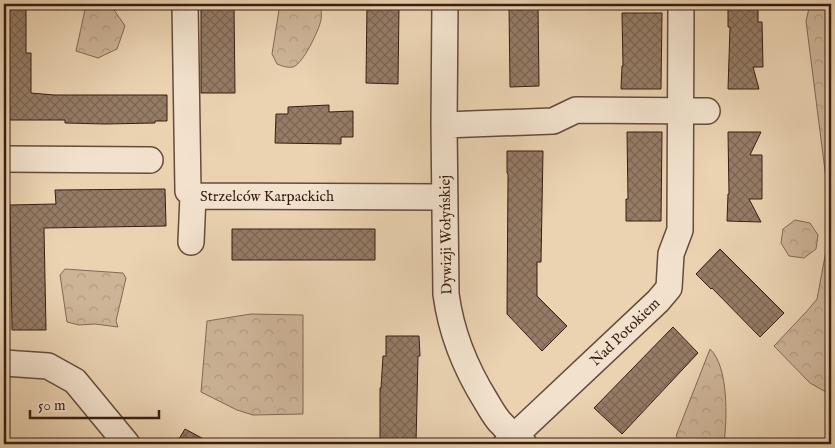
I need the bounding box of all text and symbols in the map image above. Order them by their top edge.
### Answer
street label: Dywizji Wołyńskiej [435,175,457,295]
street label: Strzelców Karpackich [200,187,334,206]
street label: Nad Potokiem [586,294,664,370]
scale bar [30,388,159,420]
text: 50 m [38,396,66,415]

